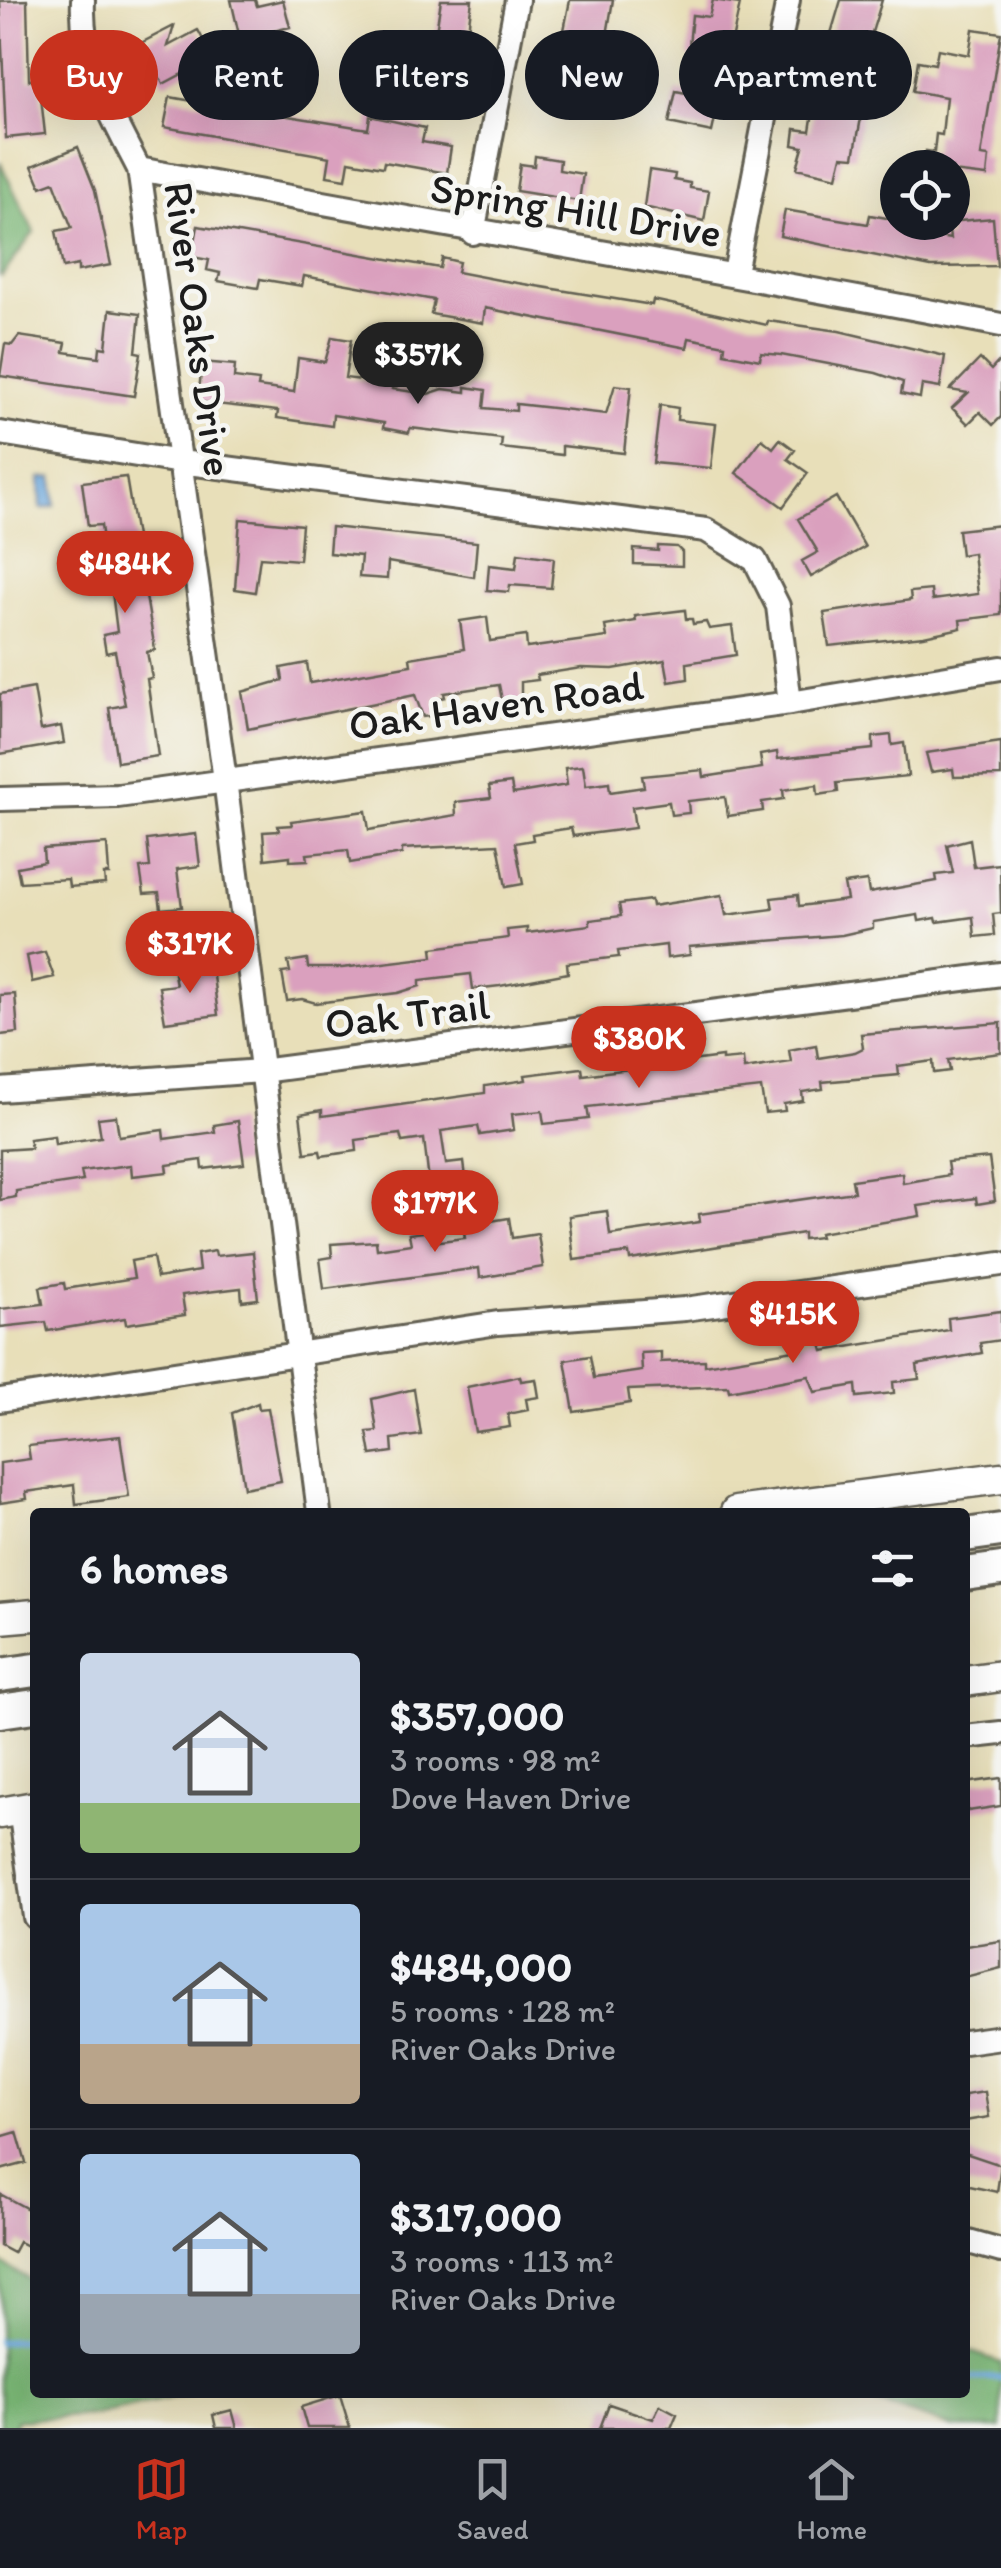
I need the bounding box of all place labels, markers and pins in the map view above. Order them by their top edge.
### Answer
pin: $357K [348,322,488,407]
pin: $484K [55,531,195,616]
pin: $317K [120,911,260,996]
pin: $380K [569,1006,709,1091]
pin: $177K [365,1170,505,1255]
pin: $415K [723,1281,863,1366]

